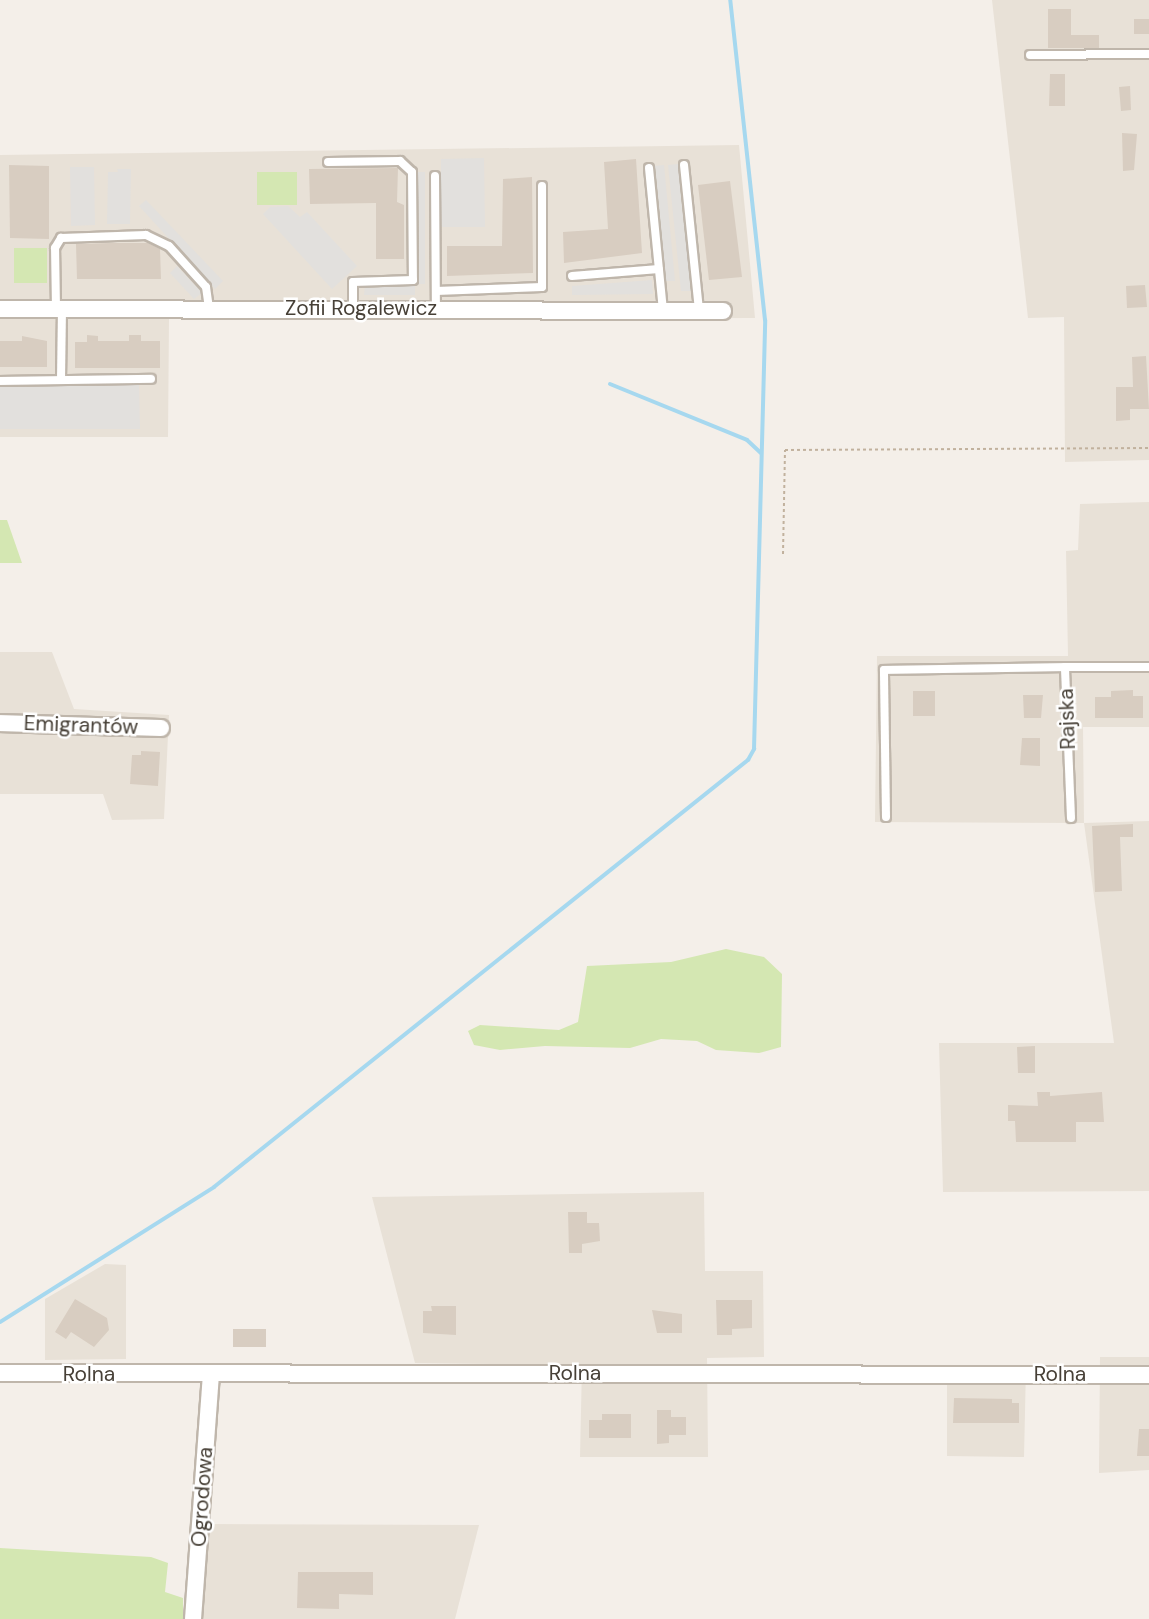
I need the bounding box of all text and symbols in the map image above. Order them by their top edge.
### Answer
street label: Zofii Rogalewicz [285,295,437,321]
street label: Rajska [1053,688,1081,750]
street label: Emigrantów [23,710,139,740]
street label: Rolna [549,1360,601,1386]
street label: Rolna [63,1361,115,1387]
street label: Rolna [1034,1361,1086,1387]
street label: Ogrodowa [186,1446,218,1548]

